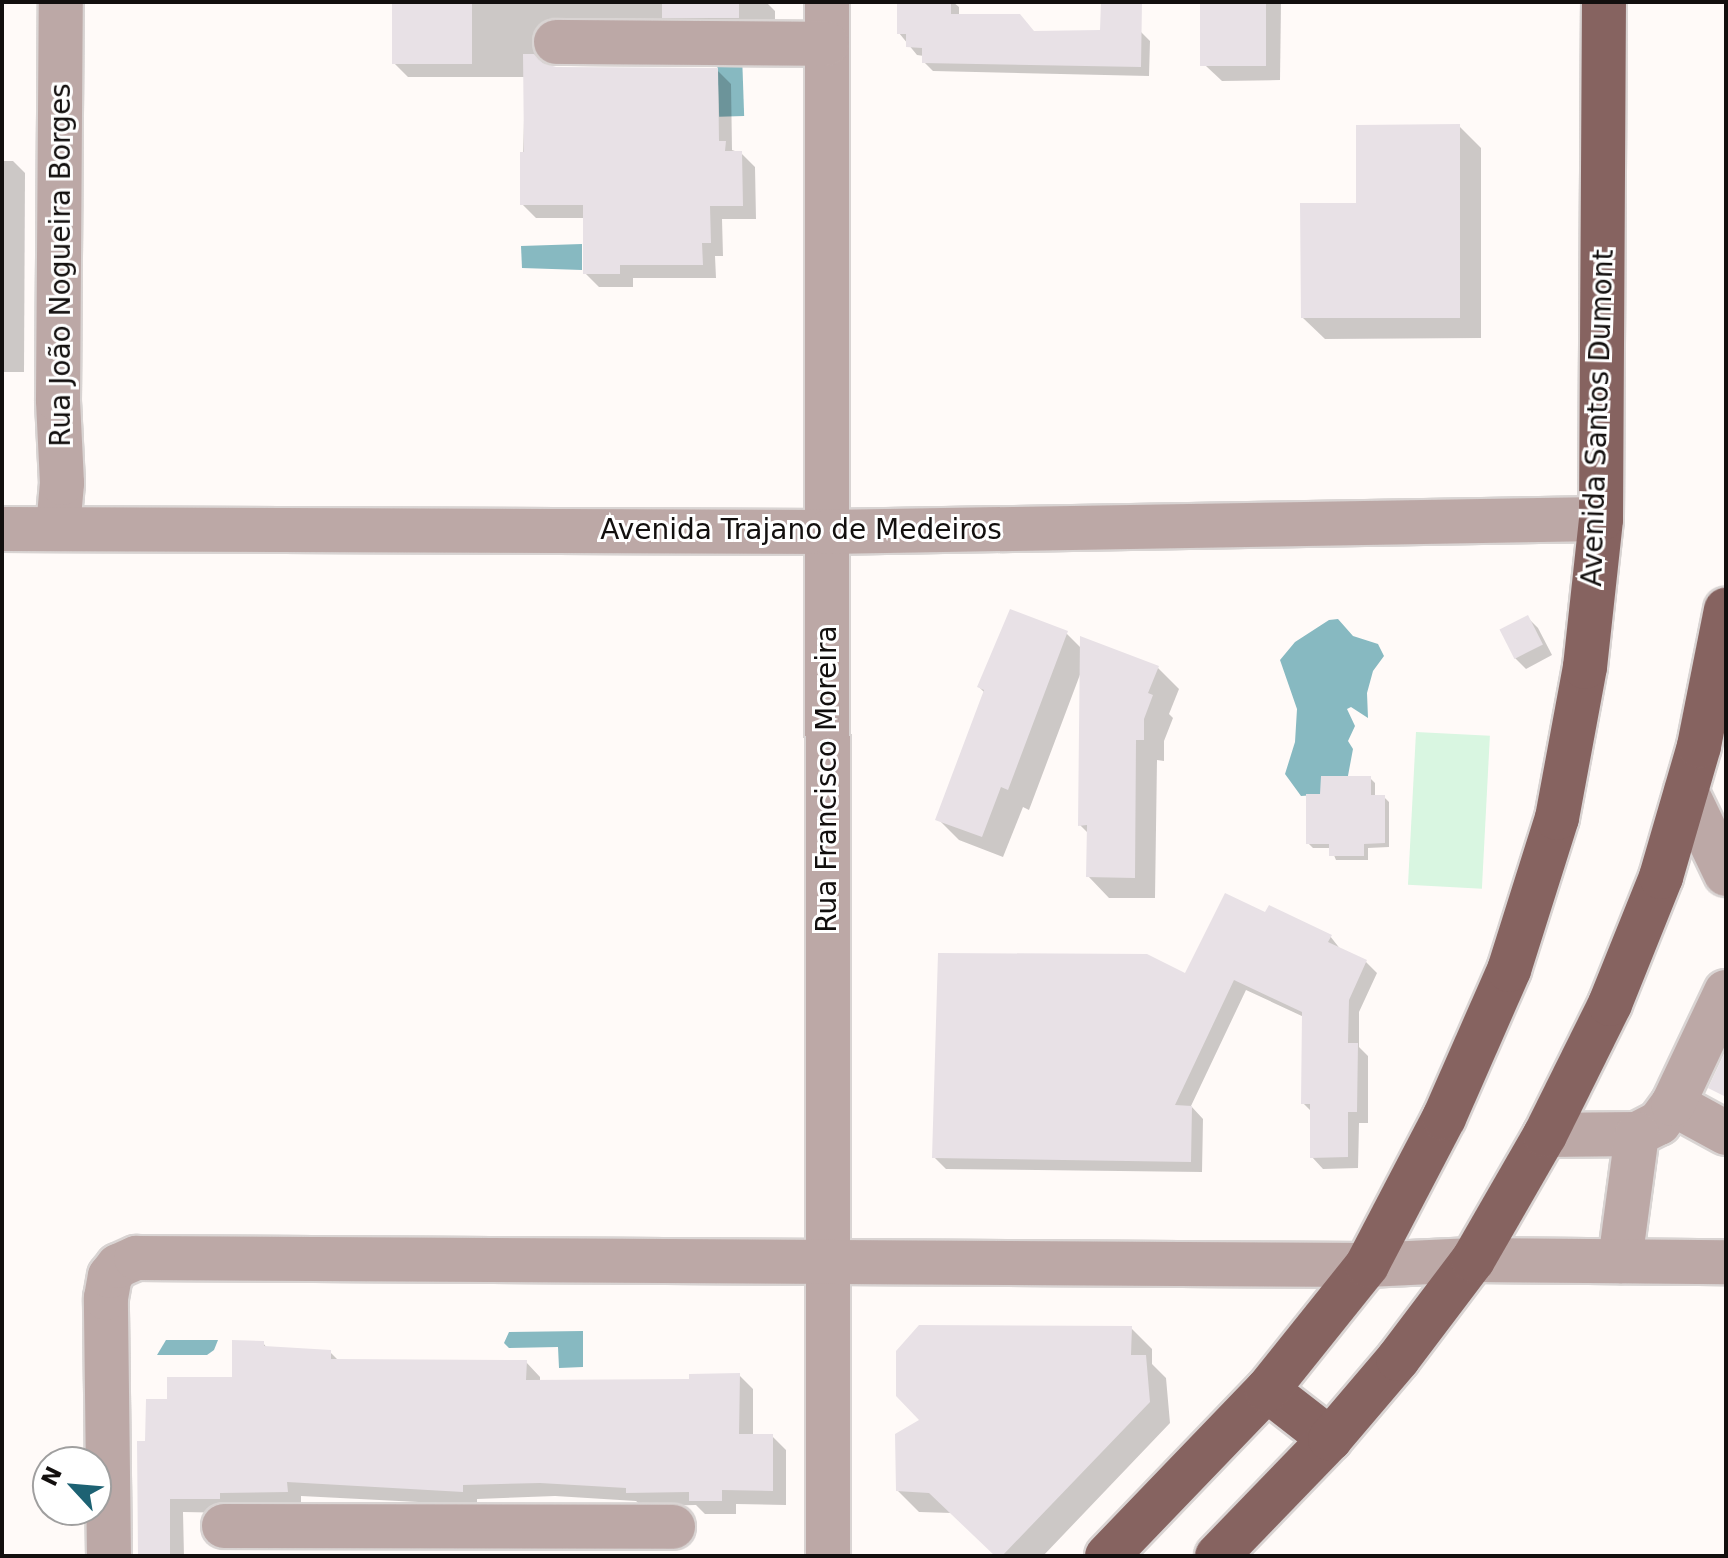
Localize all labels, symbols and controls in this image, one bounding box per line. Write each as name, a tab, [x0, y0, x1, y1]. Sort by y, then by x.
street label: Rua João Nogueira Borges	[44, 83, 78, 447]
street label: Avenida Santos Dumont	[1575, 249, 1621, 587]
street label: Avenida Trajano de Medeiros	[600, 513, 1002, 547]
street label: Rua Francisco Moreira	[810, 625, 844, 933]
north arrow	[32, 1446, 112, 1526]
text: N	[37, 1462, 67, 1490]

